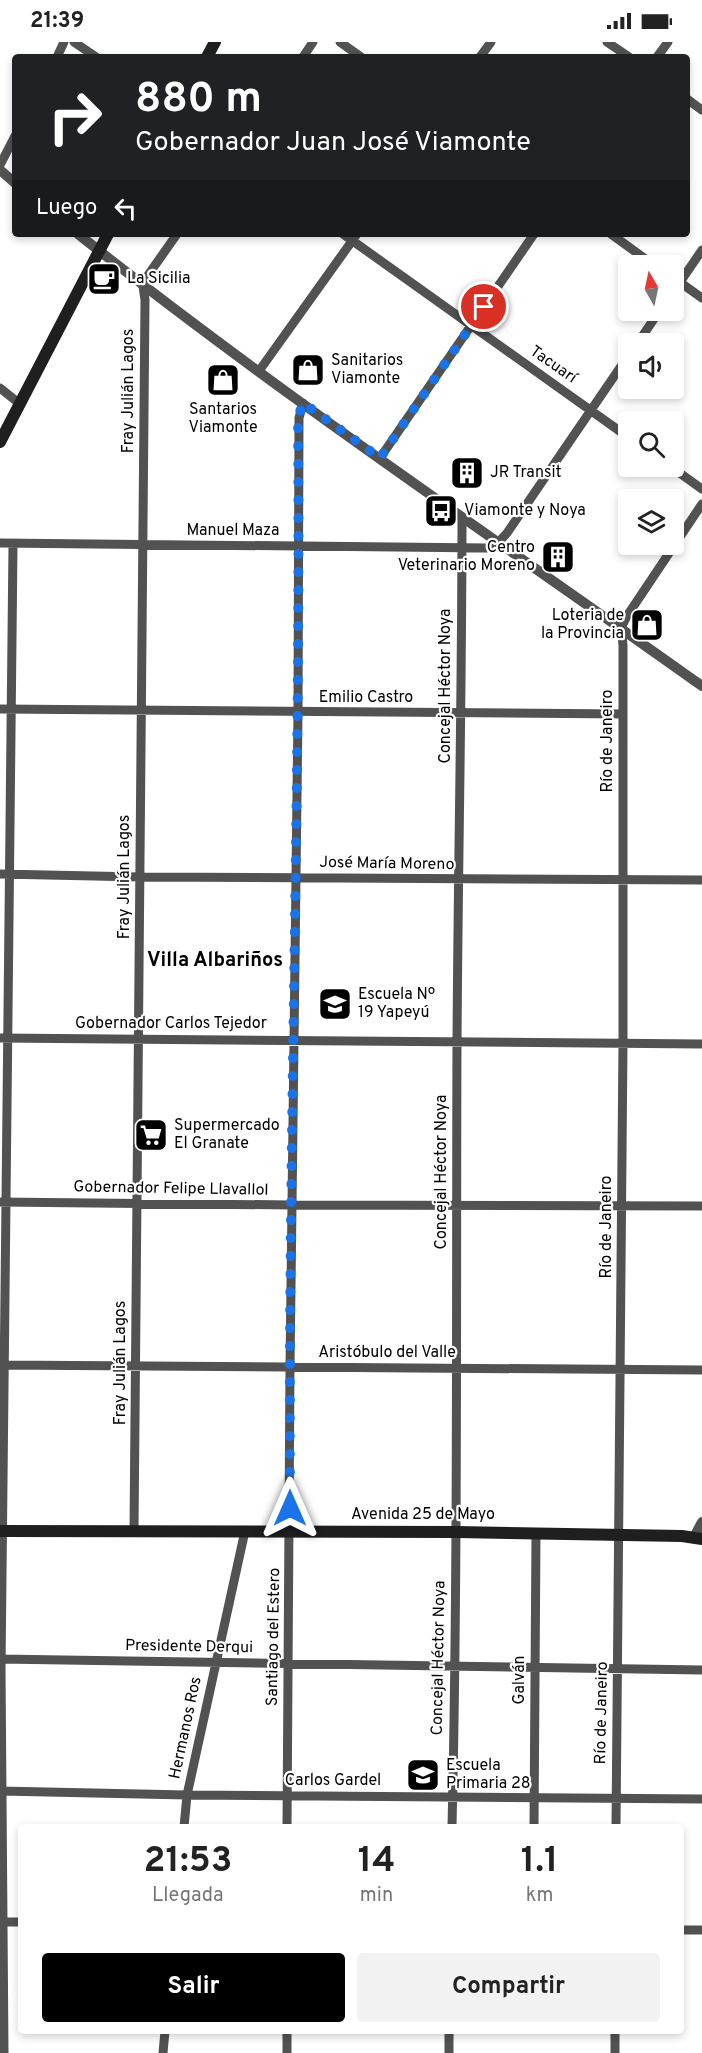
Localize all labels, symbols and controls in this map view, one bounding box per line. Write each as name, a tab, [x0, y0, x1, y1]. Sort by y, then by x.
text: 21:39	[30, 8, 84, 35]
text: 880 m	[135, 74, 262, 127]
icon: right	[36, 78, 114, 156]
text: Gobernador Juan José Viamonte	[135, 126, 531, 160]
icon: left	[109, 192, 142, 225]
text: Luego	[36, 195, 97, 222]
north arrow	[618, 255, 684, 321]
map controls	[618, 255, 684, 555]
cafe icon: La Sicilia	[86, 261, 122, 297]
place label: La Sicilia	[127, 269, 191, 289]
pin	[458, 281, 509, 332]
icon: arrive	[467, 290, 500, 323]
street label: Fray Julián Lagos	[119, 329, 139, 453]
button: sound	[618, 333, 684, 399]
street label: Tacuarí	[526, 342, 582, 389]
place label: Sanitarios Viamonte	[331, 351, 403, 389]
shop icon: Sanitarios Viamonte	[290, 352, 326, 388]
shop icon: Santarios Viamonte	[205, 362, 241, 398]
place label: Santarios Viamonte	[188, 400, 258, 438]
button: search	[618, 411, 684, 477]
building icon: JR Transit	[449, 455, 485, 491]
place label: JR Transit	[490, 463, 562, 483]
button: layers	[618, 489, 684, 555]
bus stop icon: Viamonte y Noya	[423, 493, 459, 529]
place label: Viamonte y Noya	[464, 501, 586, 521]
street label: Manuel Maza	[187, 521, 279, 541]
place label: Centro Veterinario Moreno	[398, 538, 535, 576]
building icon: Centro Veterinario Moreno	[540, 539, 576, 575]
place label: Loteria de la Provincia	[541, 606, 624, 644]
shop icon: Loteria de la Provincia	[629, 607, 665, 643]
street label: Concejal Héctor Noya	[436, 609, 456, 763]
street label: Emilio Castro	[319, 688, 413, 708]
street label: Río de Janeiro	[598, 690, 618, 792]
street label: Fray Julián Lagos	[115, 815, 135, 939]
street label: José María Moreno	[319, 853, 455, 875]
district label: Villa Albariños	[147, 948, 283, 974]
place label: Escuela Nº 19 Yapeyú	[358, 985, 435, 1023]
school or university icon: Escuela Nº 19 Yapeyú	[317, 986, 353, 1022]
street label: Gobernador Carlos Tejedor	[75, 1014, 267, 1034]
street label: Concejal Héctor Noya	[432, 1095, 452, 1249]
place label: Supermercado El Granate	[174, 1116, 280, 1154]
supermarket icon: Supermercado El Granate	[133, 1117, 169, 1153]
street label: Río de Janeiro	[597, 1176, 617, 1278]
street label: Gobernador Felipe Llavallol	[73, 1177, 269, 1201]
street label: Fray Julián Lagos	[111, 1301, 131, 1425]
street label: Aristóbulo del Valle	[318, 1343, 456, 1363]
position arrow	[258, 1476, 322, 1540]
street label: Avenida 25 de Mayo	[351, 1505, 495, 1525]
street label: Santiago del Estero	[263, 1567, 285, 1706]
street label: Concejal Héctor Noya	[428, 1580, 450, 1736]
street label: Presidente Derqui	[125, 1636, 253, 1658]
street label: Galván	[510, 1655, 530, 1705]
street label: Río de Janeiro	[591, 1661, 613, 1765]
street label: Hermanos Ros	[165, 1675, 207, 1781]
place label: Escuela Primaria 28	[446, 1756, 531, 1794]
school or university icon: Escuela Primaria 28	[405, 1757, 441, 1793]
street label: Carlos Gardel	[285, 1771, 381, 1791]
text: 21:53	[143, 1839, 232, 1885]
text: 14	[358, 1839, 395, 1885]
text: 1.1	[521, 1839, 559, 1885]
text: Llegada	[152, 1883, 224, 1909]
text: min	[360, 1883, 393, 1909]
text: km	[526, 1883, 554, 1909]
button: Salir	[42, 1953, 345, 2022]
button: Compartir	[357, 1953, 660, 2022]

